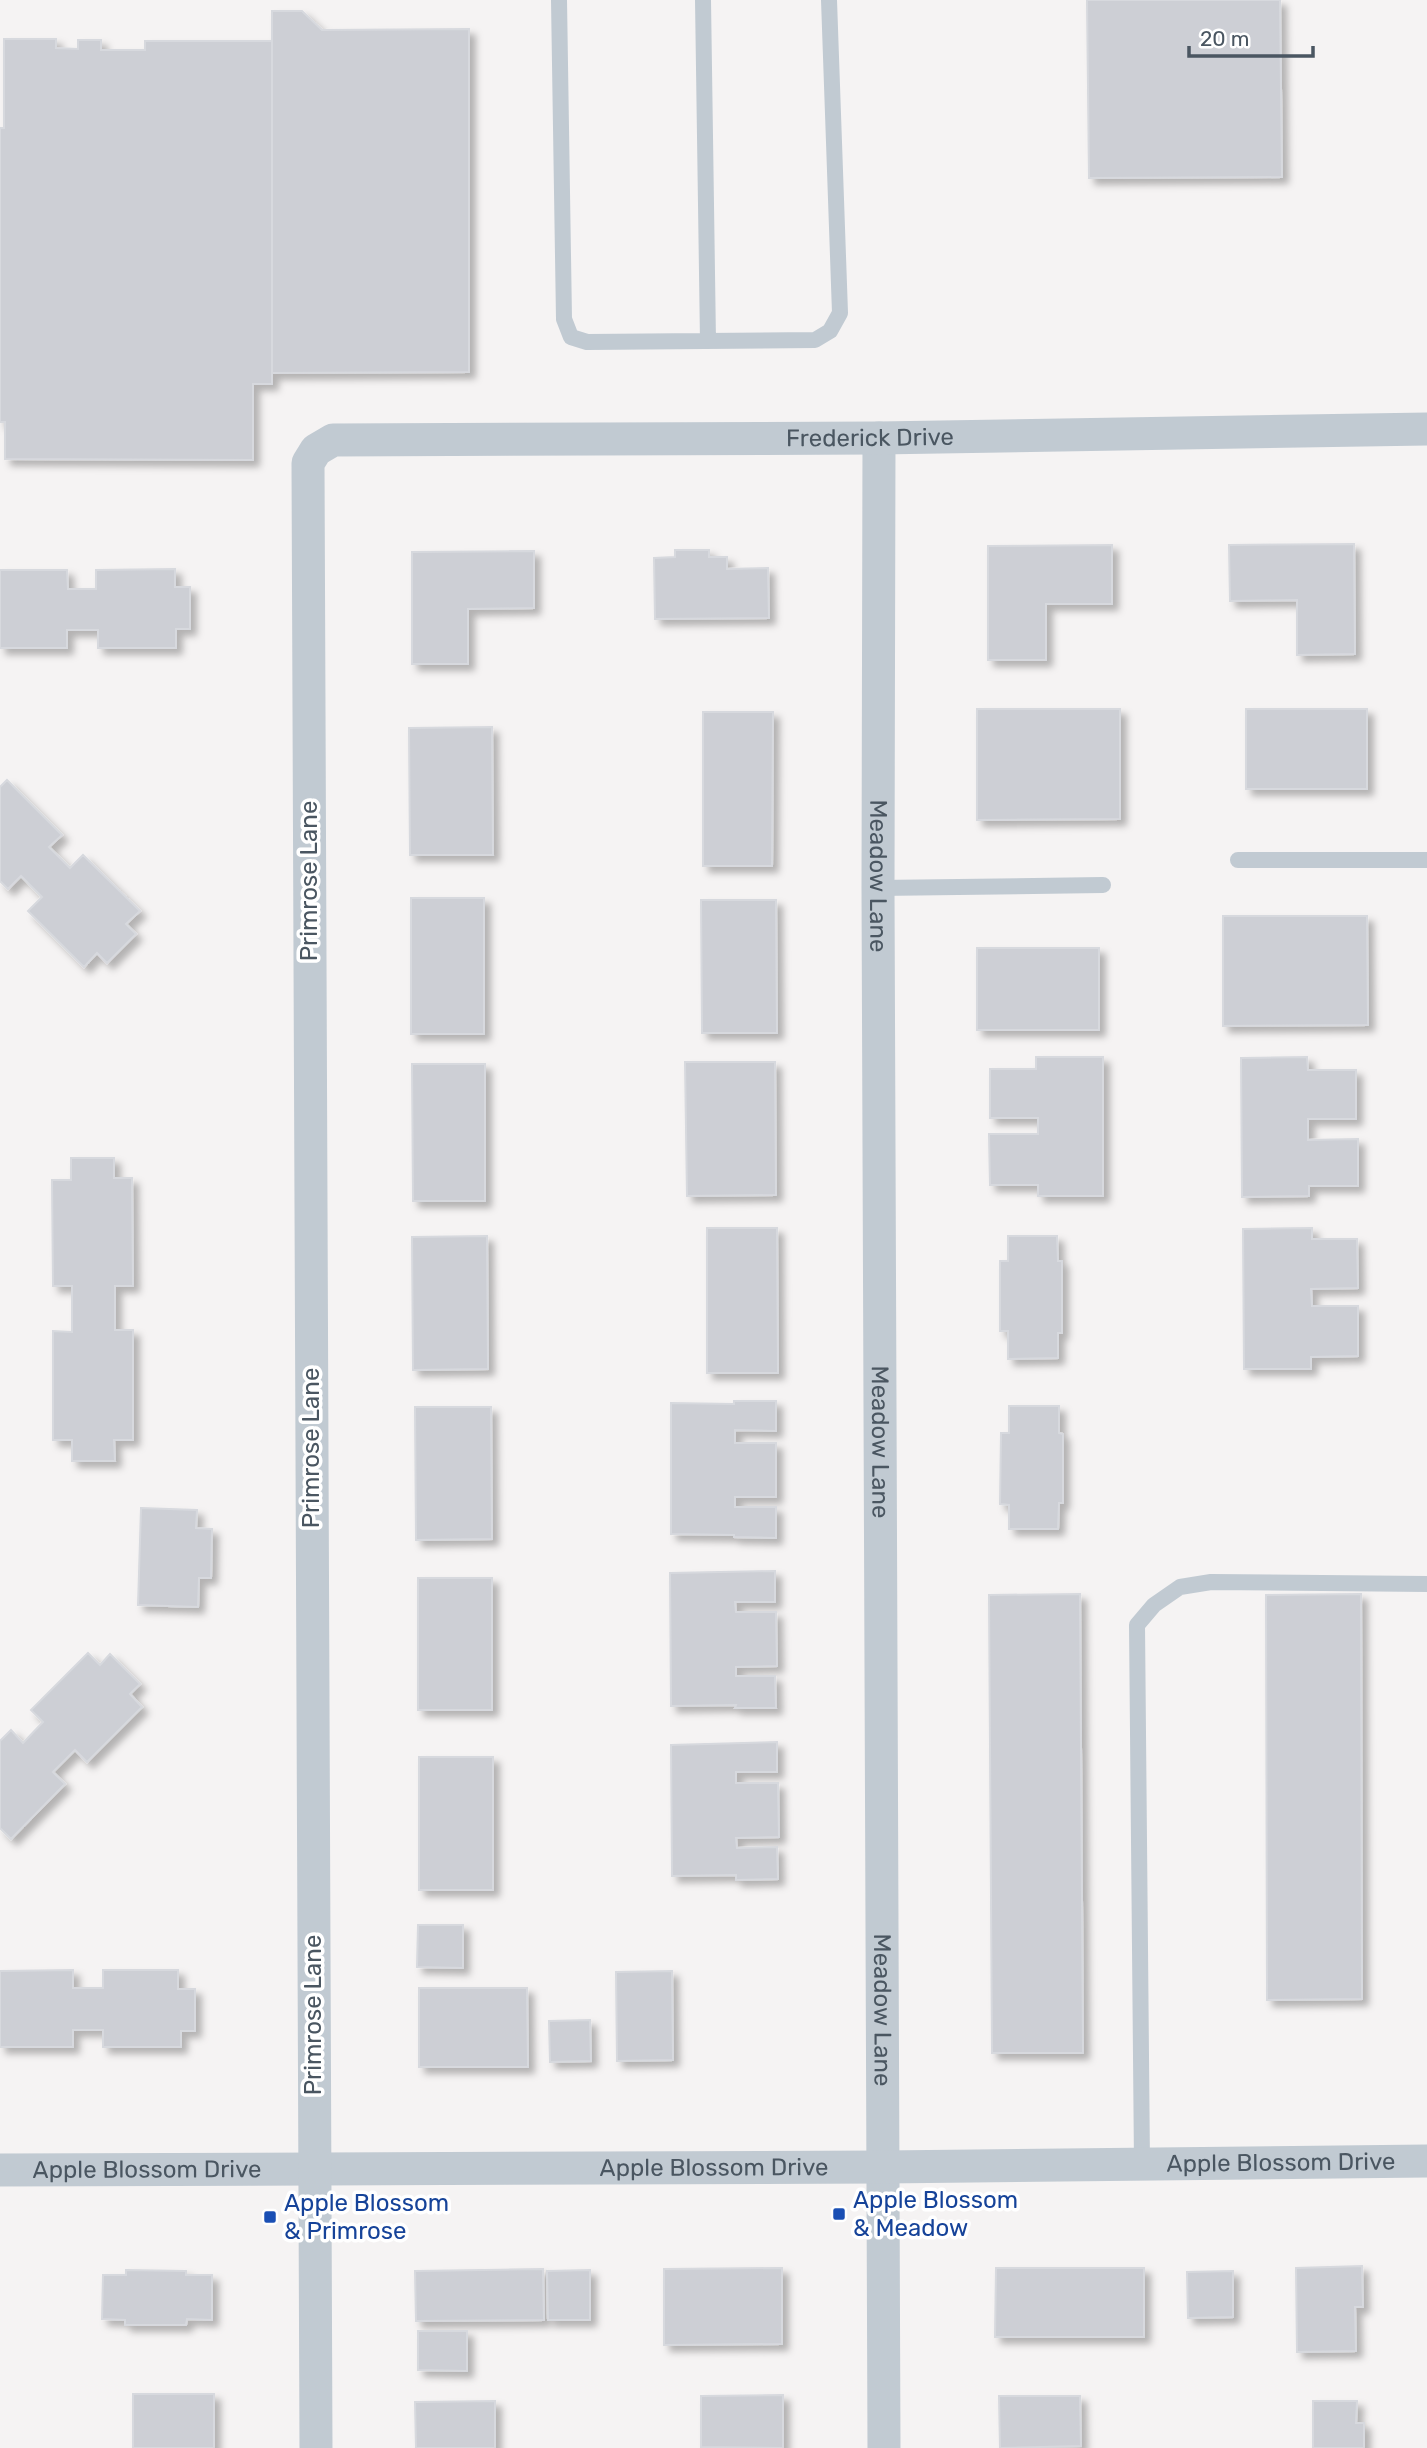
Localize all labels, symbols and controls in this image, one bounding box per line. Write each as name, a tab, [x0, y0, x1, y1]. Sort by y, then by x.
scale bar	[1189, 14, 1313, 58]
text: 20 m	[1200, 26, 1249, 51]
street label: Frederick Drive	[786, 423, 954, 452]
street label: Meadow Lane	[864, 800, 892, 952]
street label: Primrose Lane	[295, 801, 323, 961]
street label: Meadow Lane	[866, 1366, 894, 1518]
street label: Primrose Lane	[297, 1368, 325, 1528]
street label: Meadow Lane	[868, 1933, 897, 2086]
street label: Primrose Lane	[299, 1935, 327, 2095]
street label: Apple Blossom Drive	[1166, 2147, 1396, 2178]
street label: Apple Blossom Drive	[600, 2153, 828, 2182]
street label: Apple Blossom Drive	[33, 2155, 261, 2184]
place label: Apple Blossom & Meadow	[853, 2186, 1018, 2242]
place label: Apple Blossom & Primrose	[284, 2189, 449, 2245]
marker: Apple Blossom & Meadow	[831, 2206, 847, 2222]
marker: Apple Blossom & Primrose	[262, 2209, 278, 2225]

